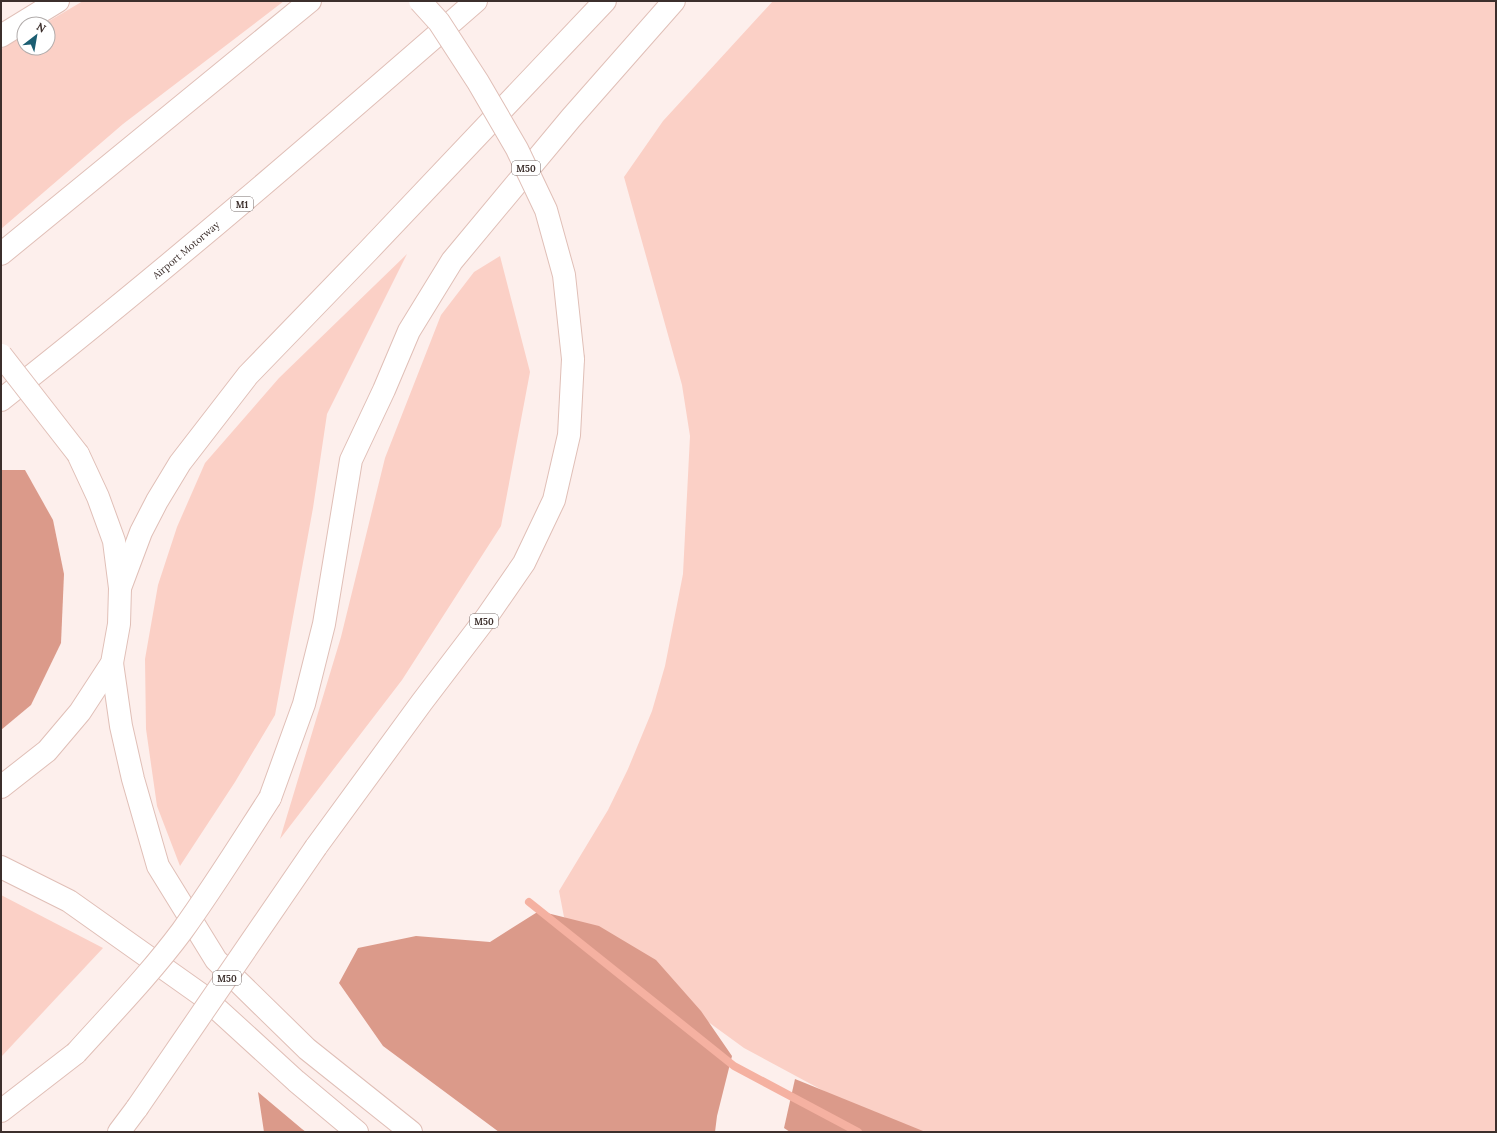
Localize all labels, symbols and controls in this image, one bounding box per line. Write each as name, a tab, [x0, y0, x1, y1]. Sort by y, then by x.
north arrow	[16, 16, 56, 56]
text: N	[34, 19, 49, 36]
road number: M50	[512, 161, 540, 175]
road number: M1	[231, 197, 253, 211]
street label: Airport Motorway	[149, 218, 223, 282]
road number: M50	[470, 614, 498, 628]
road number: M50	[213, 971, 241, 985]

